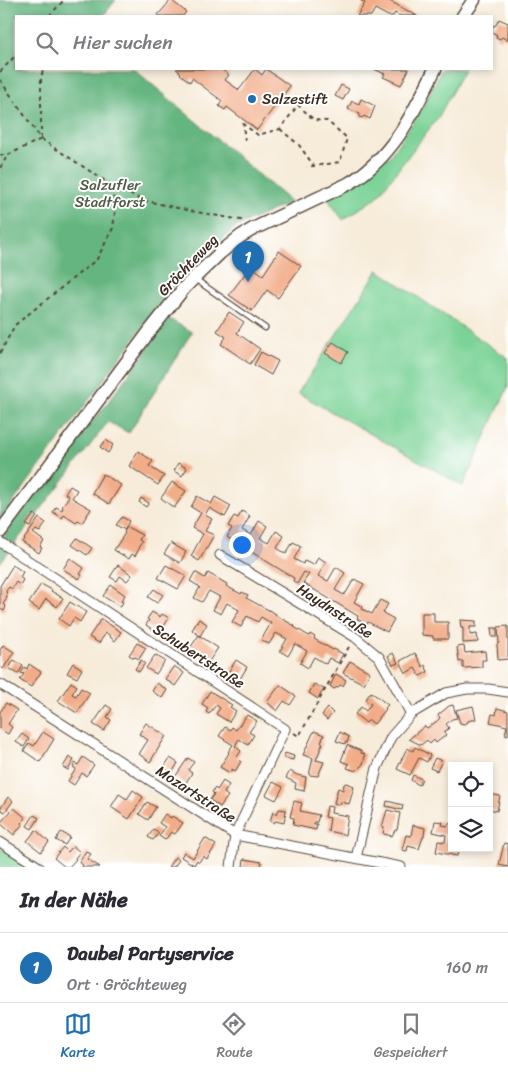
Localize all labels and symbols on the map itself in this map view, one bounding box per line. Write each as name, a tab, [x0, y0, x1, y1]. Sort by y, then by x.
place label: Salzestift	[262, 86, 328, 112]
marker: Salzestift	[246, 93, 258, 105]
park label: Salzufler Stadtforst	[75, 172, 146, 215]
street label: Gröchteweg	[151, 228, 225, 302]
pin: 1	[232, 241, 264, 282]
your location	[229, 532, 255, 558]
street label: Haydnstraße	[291, 576, 379, 646]
street label: Schubertstraße	[148, 616, 251, 696]
street label: Mozartstraße	[150, 758, 242, 830]

